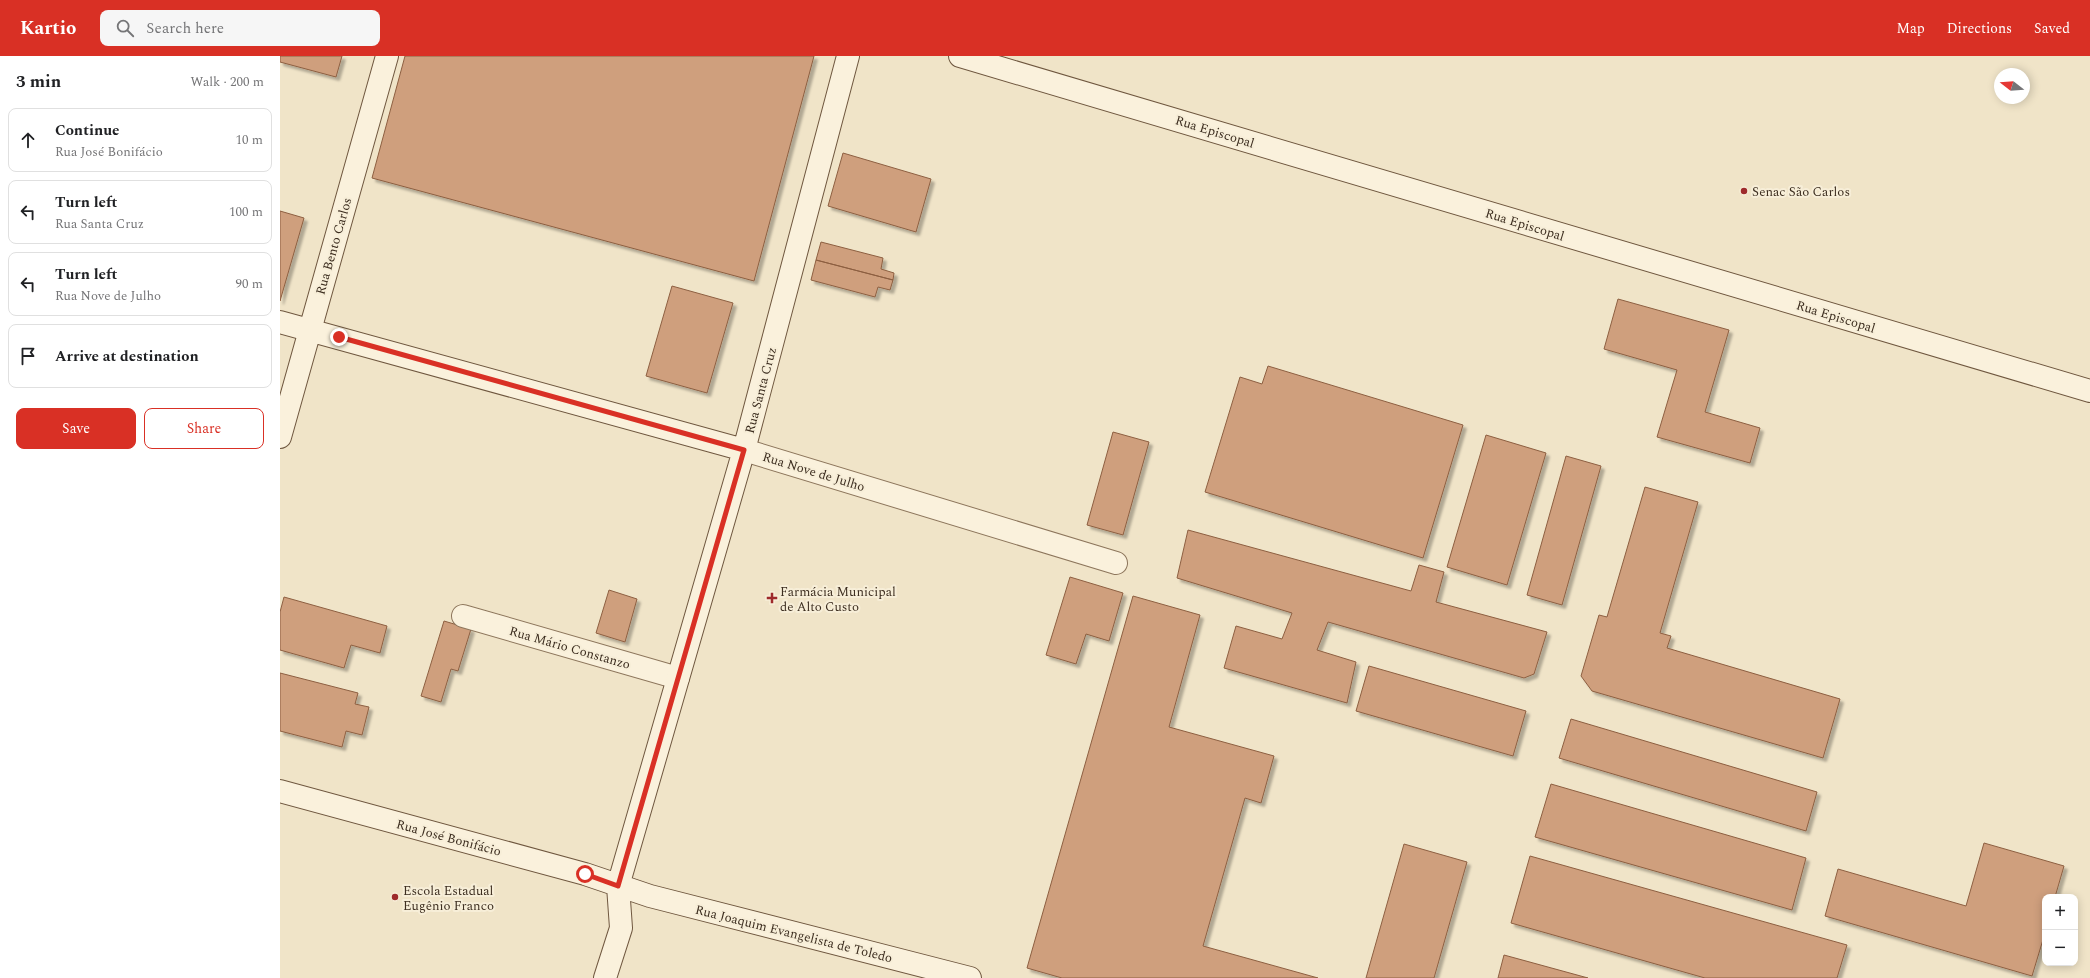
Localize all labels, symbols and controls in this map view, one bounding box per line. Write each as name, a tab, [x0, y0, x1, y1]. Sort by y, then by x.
search box	[100, 10, 380, 46]
text: Kartio	[20, 14, 76, 43]
icon: search	[114, 17, 136, 39]
text: Search here	[146, 17, 224, 40]
text: Map	[1897, 18, 1925, 39]
text: Directions	[1947, 18, 2012, 39]
text: Saved	[2034, 18, 2070, 39]
north arrow	[1994, 68, 2030, 104]
text: 3 min	[16, 69, 61, 95]
text: Walk · 200 m	[190, 72, 264, 92]
street label: Rua Episcopal	[1173, 110, 1257, 154]
text: Continue	[55, 119, 120, 142]
icon: ahead	[17, 129, 39, 151]
text: 10 m	[236, 130, 263, 150]
text: Rua José Bonifácio	[55, 142, 163, 162]
place label: Senac São Carlos	[1752, 182, 1850, 202]
marker: Senac São Carlos	[1739, 186, 1749, 196]
text: Turn left	[55, 191, 117, 214]
street label: Rua Bento Carlos	[311, 195, 357, 297]
icon: left	[17, 201, 39, 223]
text: 100 m	[229, 202, 263, 222]
street label: Rua Episcopal	[1483, 203, 1567, 247]
text: Rua Santa Cruz	[55, 214, 144, 234]
text: Turn left	[55, 263, 117, 286]
icon: left	[17, 273, 39, 295]
text: 90 m	[236, 274, 263, 294]
text: Rua Nove de Julho	[55, 286, 161, 306]
street label: Rua Episcopal	[1794, 295, 1878, 339]
route end	[330, 328, 348, 346]
icon: arrive	[17, 345, 39, 367]
text: Arrive at destination	[55, 345, 199, 368]
street label: Rua Santa Cruz	[740, 345, 782, 436]
button: Save	[16, 408, 136, 449]
button: Share	[144, 408, 264, 449]
street label: Rua Nove de Julho	[760, 447, 867, 497]
place label: Farmácia Municipal de Alto Custo	[780, 582, 896, 617]
marker: Farmácia Municipal de Alto Custo	[767, 593, 777, 603]
street label: Rua Mário Constanzo	[507, 621, 633, 675]
street label: Rua José Bonifácio	[394, 814, 503, 862]
route start	[576, 865, 594, 883]
place label: Escola Estadual Eugênio Franco	[403, 881, 494, 916]
marker: Escola Estadual Eugênio Franco	[390, 892, 400, 902]
map controls	[2042, 894, 2078, 966]
button: +	[2042, 894, 2078, 930]
street label: Rua Joaquim Evangelista de Toledo	[693, 900, 894, 968]
button: −	[2042, 930, 2078, 966]

